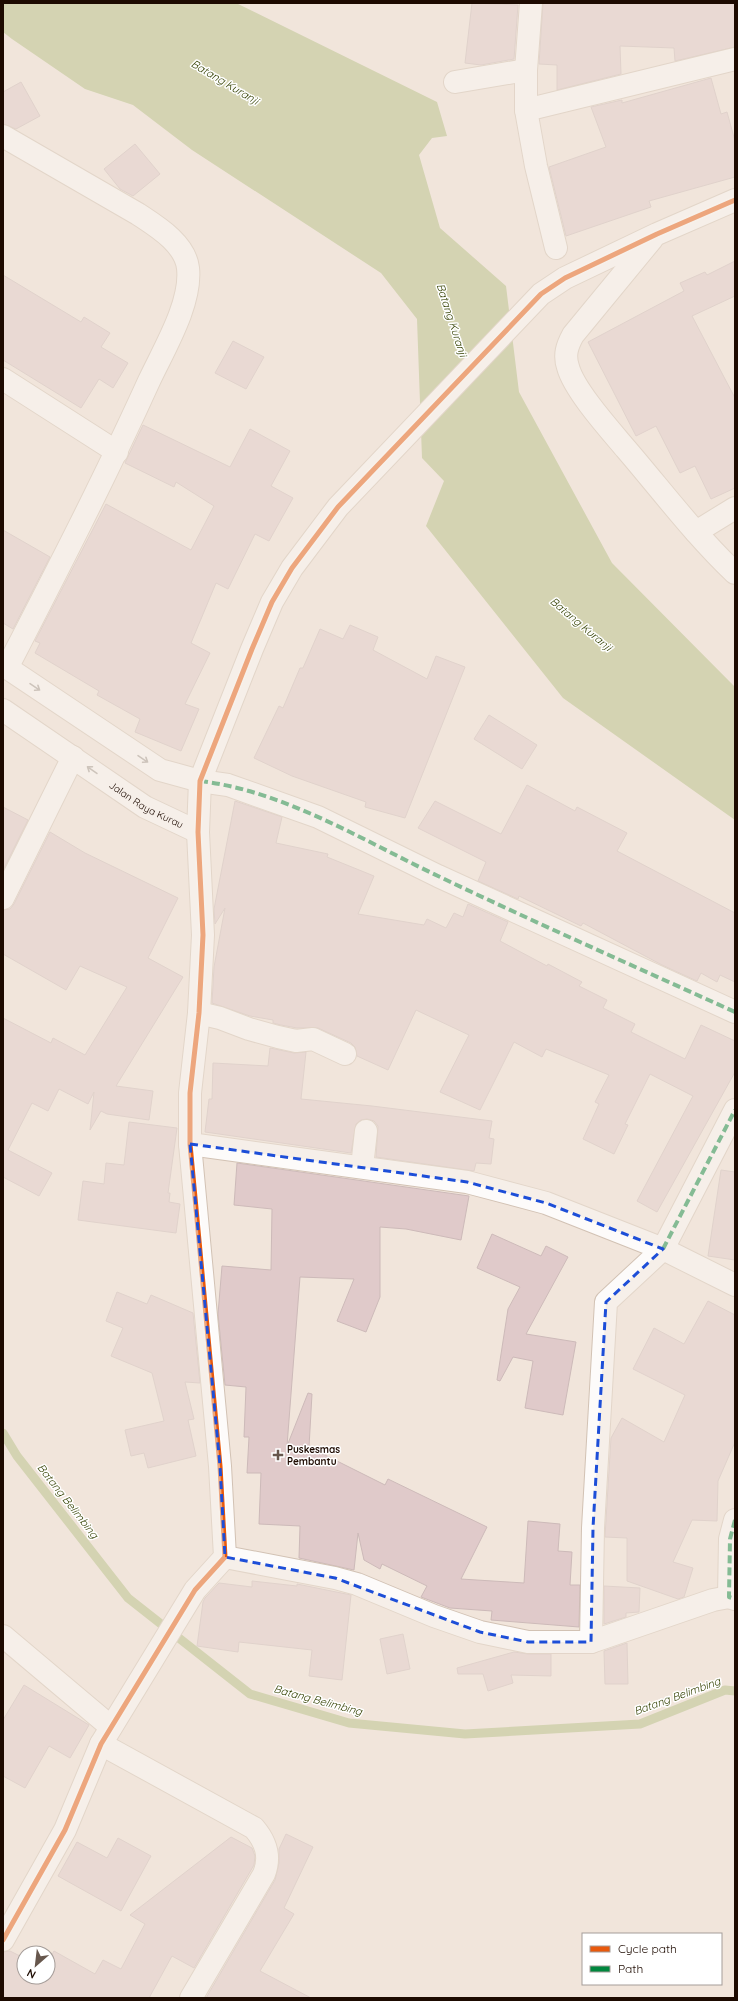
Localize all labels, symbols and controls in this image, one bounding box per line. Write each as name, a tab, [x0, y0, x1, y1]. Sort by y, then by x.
water label: Batang Kuranji	[189, 56, 263, 109]
water label: Batang Kuranji	[434, 281, 471, 360]
water label: Batang Kuranji	[547, 594, 616, 655]
one-way arrow	[30, 683, 41, 691]
one-way arrow	[137, 755, 148, 763]
one-way arrow	[87, 766, 98, 774]
street label: Jalan Raya Kurau	[107, 778, 185, 831]
place label: Puskesmas Pembantu	[287, 1443, 340, 1468]
marker: Puskesmas Pembantu	[272, 1449, 284, 1461]
water label: Batang Belimbing	[34, 1461, 102, 1542]
water label: Batang Belimbing	[632, 1673, 723, 1718]
water label: Batang Belimbing	[272, 1681, 365, 1719]
legend	[582, 1933, 722, 1985]
text: Cycle path	[618, 1941, 677, 1956]
north arrow	[16, 1945, 56, 1985]
text: Path	[618, 1961, 643, 1976]
text: N	[24, 1966, 38, 1982]

